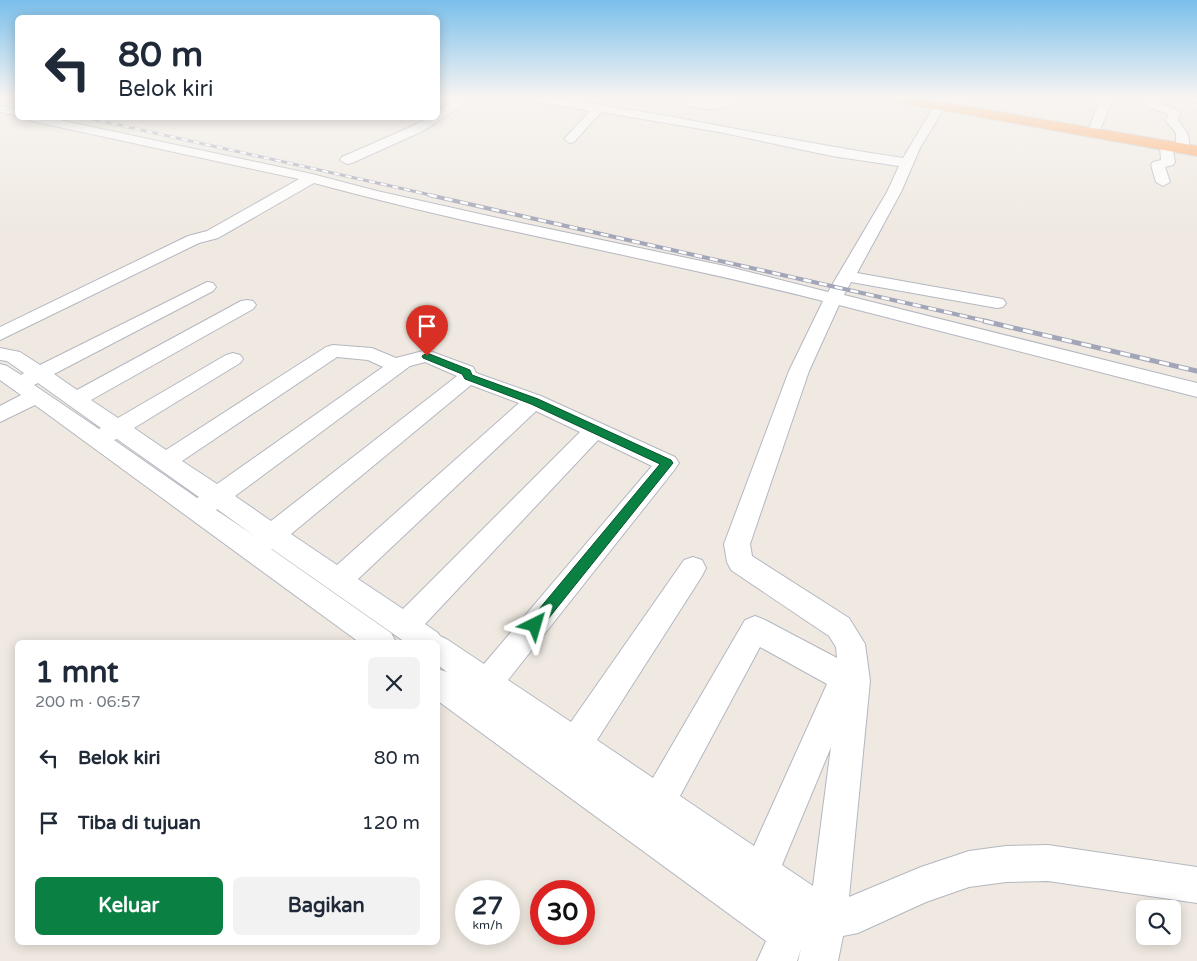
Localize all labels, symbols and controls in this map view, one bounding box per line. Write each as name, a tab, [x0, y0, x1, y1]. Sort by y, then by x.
text: 80 m	[118, 34, 203, 76]
icon: left	[35, 35, 100, 100]
text: Belok kiri	[118, 76, 214, 102]
pin	[406, 305, 448, 356]
icon: arrive	[413, 312, 441, 340]
position arrow	[508, 598, 560, 650]
text: 1 mnt	[35, 654, 119, 691]
button: close	[368, 657, 420, 709]
text: 200 m · 06:57	[35, 692, 141, 712]
icon: left	[35, 744, 63, 772]
text: Belok kiri	[78, 747, 161, 769]
text: 80 m	[374, 747, 420, 769]
icon: arrive	[35, 809, 63, 837]
text: Tiba di tujuan	[78, 812, 201, 834]
text: 120 m	[362, 812, 420, 834]
button: Keluar	[35, 877, 223, 935]
button: Bagikan	[233, 877, 420, 935]
speed limit sign: 30	[530, 880, 595, 945]
text: 27	[472, 891, 503, 921]
map controls	[1136, 900, 1181, 945]
button: search	[1136, 900, 1181, 945]
text: km/h	[472, 918, 503, 932]

